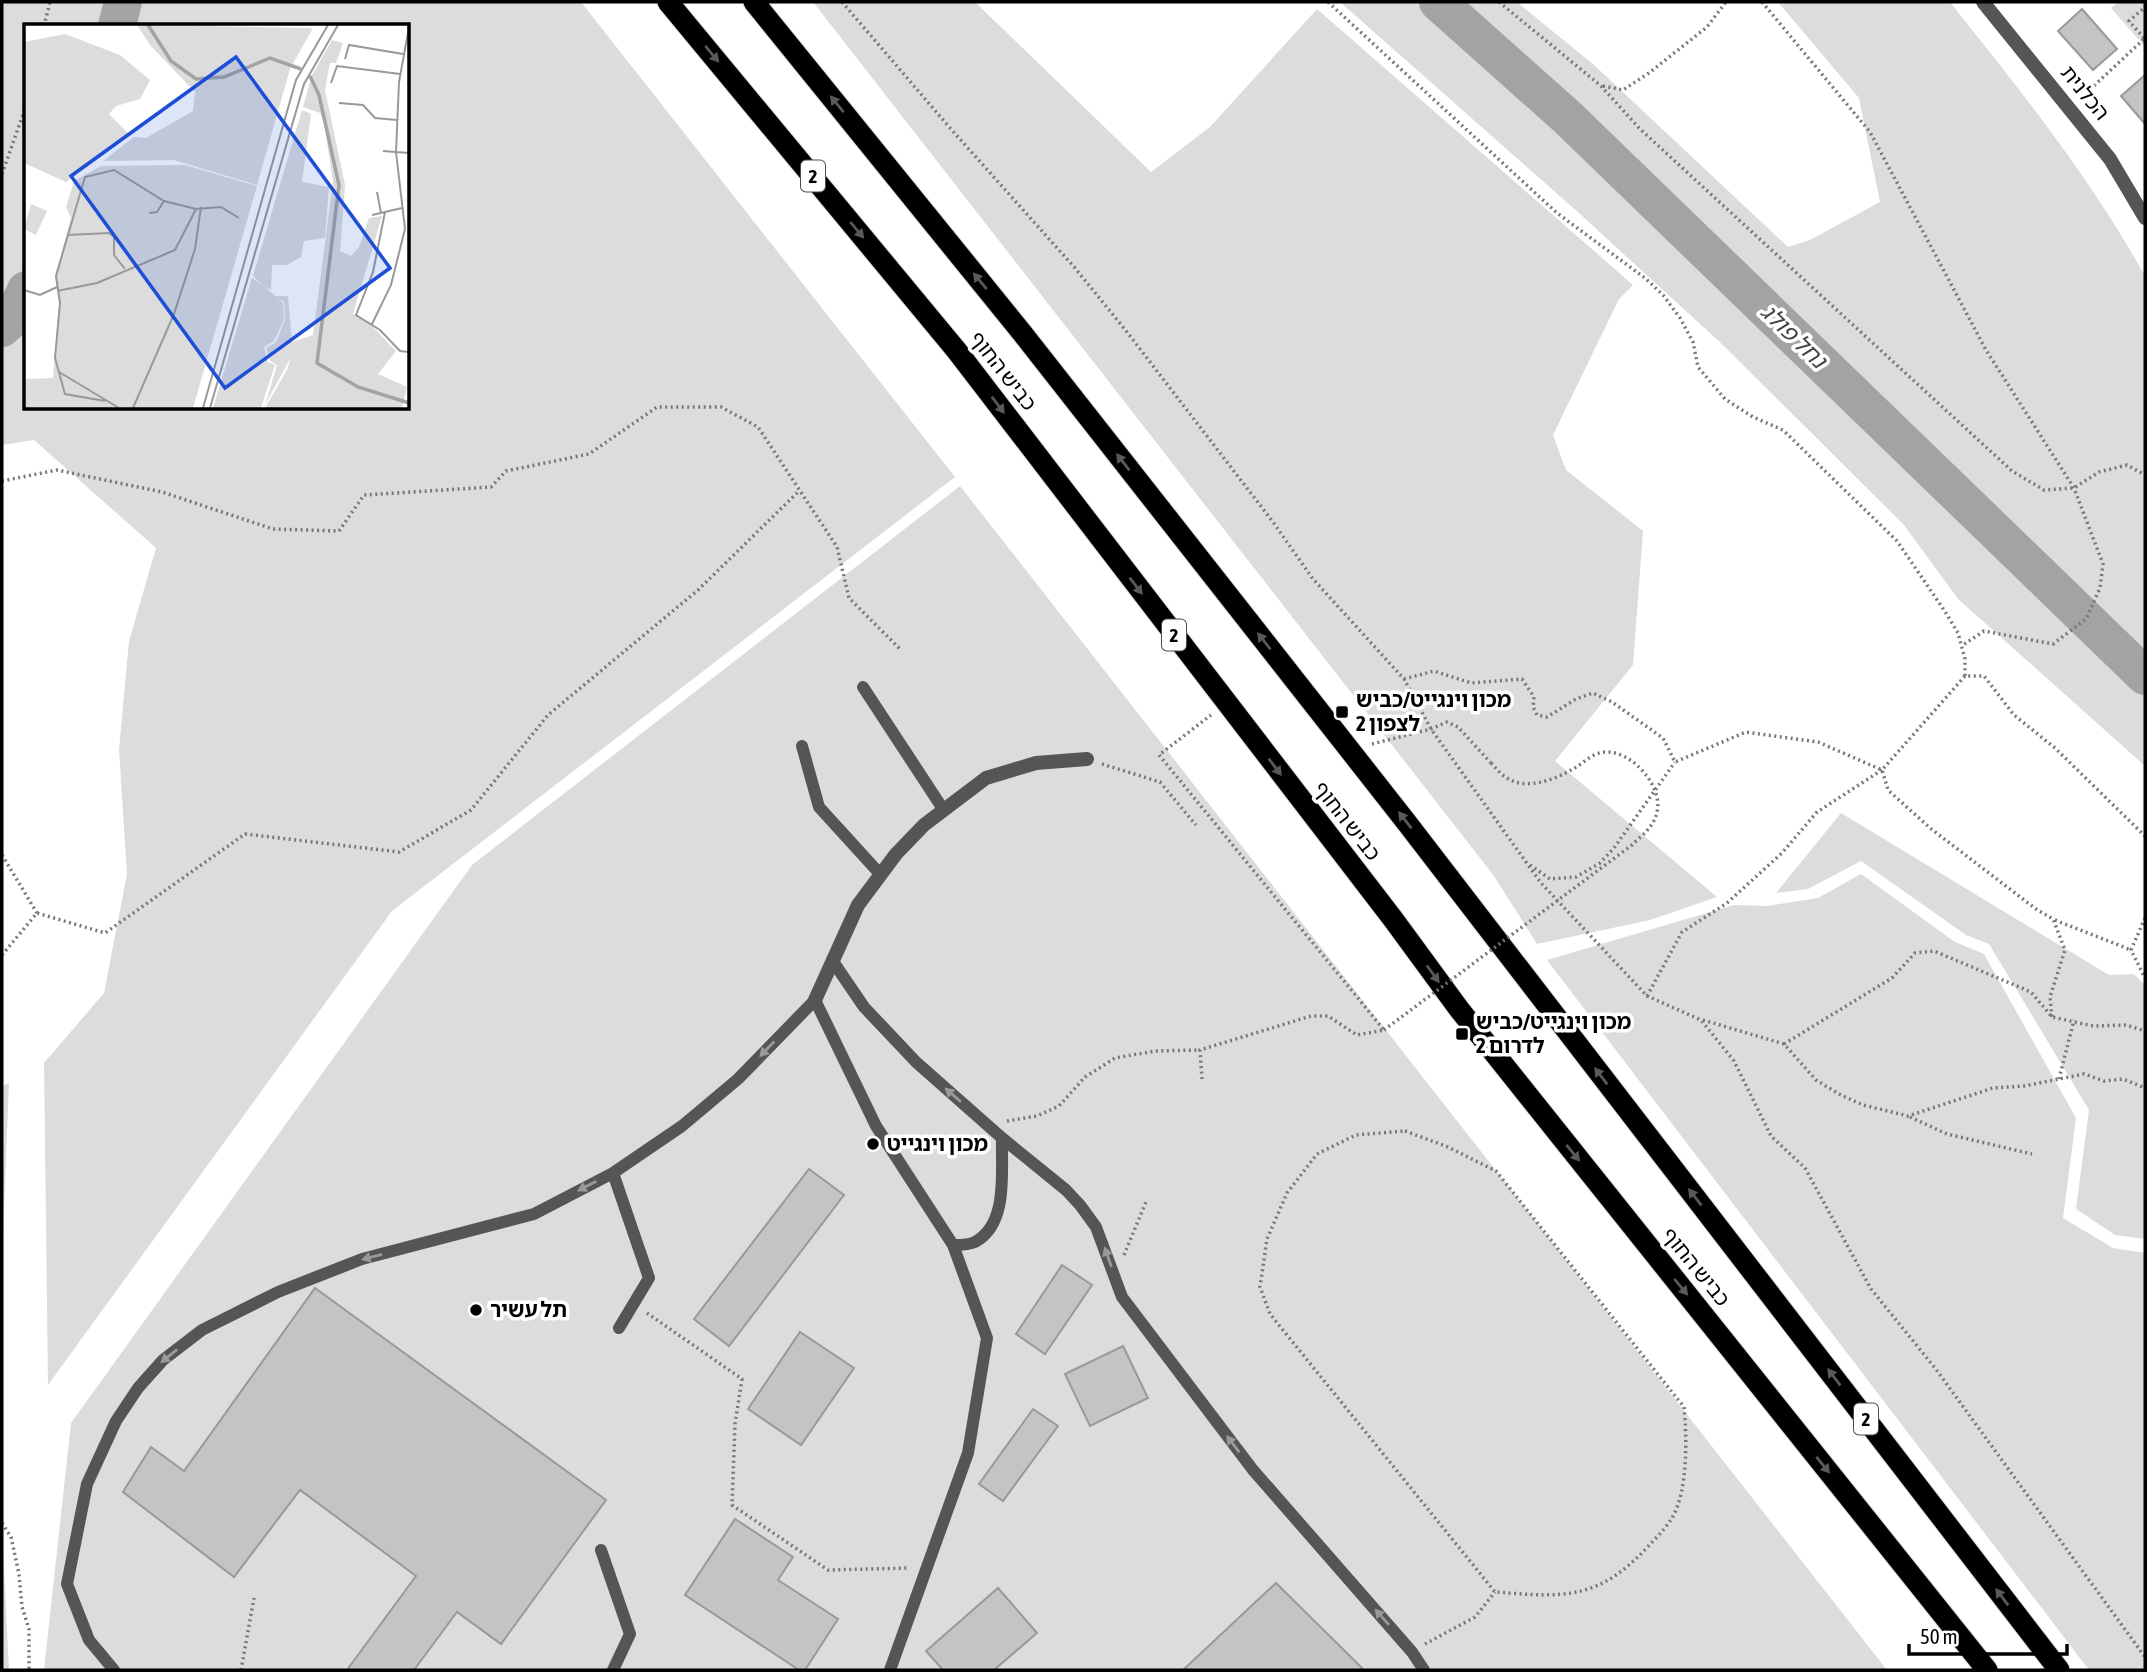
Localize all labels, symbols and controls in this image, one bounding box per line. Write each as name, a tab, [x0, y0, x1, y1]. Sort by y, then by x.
inset map	[24, 24, 410, 410]
one-way arrow	[704, 46, 719, 63]
street label: הכלנית	[2057, 60, 2115, 124]
one-way arrow	[829, 96, 844, 114]
road number: 2	[801, 160, 825, 192]
one-way arrow	[849, 221, 864, 238]
one-way arrow	[973, 273, 988, 290]
water label: נחל פולג	[1756, 299, 1834, 375]
street label: כביש החוף	[966, 326, 1042, 415]
one-way arrow	[991, 396, 1005, 414]
one-way arrow	[1117, 453, 1131, 471]
one-way arrow	[1129, 577, 1143, 595]
road number: 2	[1162, 620, 1186, 650]
one-way arrow	[1258, 632, 1272, 650]
place label: מכון וינגייט/כביש 2 לצפון	[1356, 687, 1511, 735]
marker: מכון וינגייט/כביש 2 לצפון	[1334, 704, 1350, 720]
one-way arrow	[1267, 757, 1282, 775]
street label: כביש החוף	[1310, 776, 1386, 865]
one-way arrow	[1397, 811, 1412, 829]
one-way arrow	[1426, 965, 1440, 983]
place label: מכון וינגייט/כביש 2 לדרום	[1476, 1009, 1631, 1057]
marker: מכון וינגייט/כביש 2 לדרום	[1454, 1026, 1470, 1042]
one-way arrow	[759, 1041, 776, 1058]
one-way arrow	[1595, 1067, 1609, 1085]
one-way arrow	[944, 1087, 962, 1103]
place label: מכון וינגייט	[887, 1131, 988, 1155]
marker: מכון וינגייט	[865, 1136, 881, 1152]
one-way arrow	[1566, 1144, 1580, 1162]
one-way arrow	[577, 1181, 597, 1192]
one-way arrow	[1687, 1189, 1702, 1207]
street label: כביש החוף	[1658, 1222, 1736, 1310]
one-way arrow	[1102, 1246, 1113, 1267]
one-way arrow	[361, 1252, 382, 1262]
one-way arrow	[1674, 1278, 1689, 1296]
place label: תל עשיר	[490, 1297, 567, 1321]
marker: תל עשיר	[468, 1302, 484, 1318]
one-way arrow	[160, 1348, 177, 1363]
one-way arrow	[1828, 1368, 1842, 1386]
road number: 2	[1854, 1404, 1878, 1434]
one-way arrow	[1226, 1436, 1241, 1454]
one-way arrow	[1816, 1455, 1831, 1473]
one-way arrow	[1995, 1588, 2010, 1606]
one-way arrow	[1374, 1609, 1390, 1626]
scale bar	[1909, 1612, 2066, 1656]
text: 50 m	[1920, 1624, 1958, 1648]

